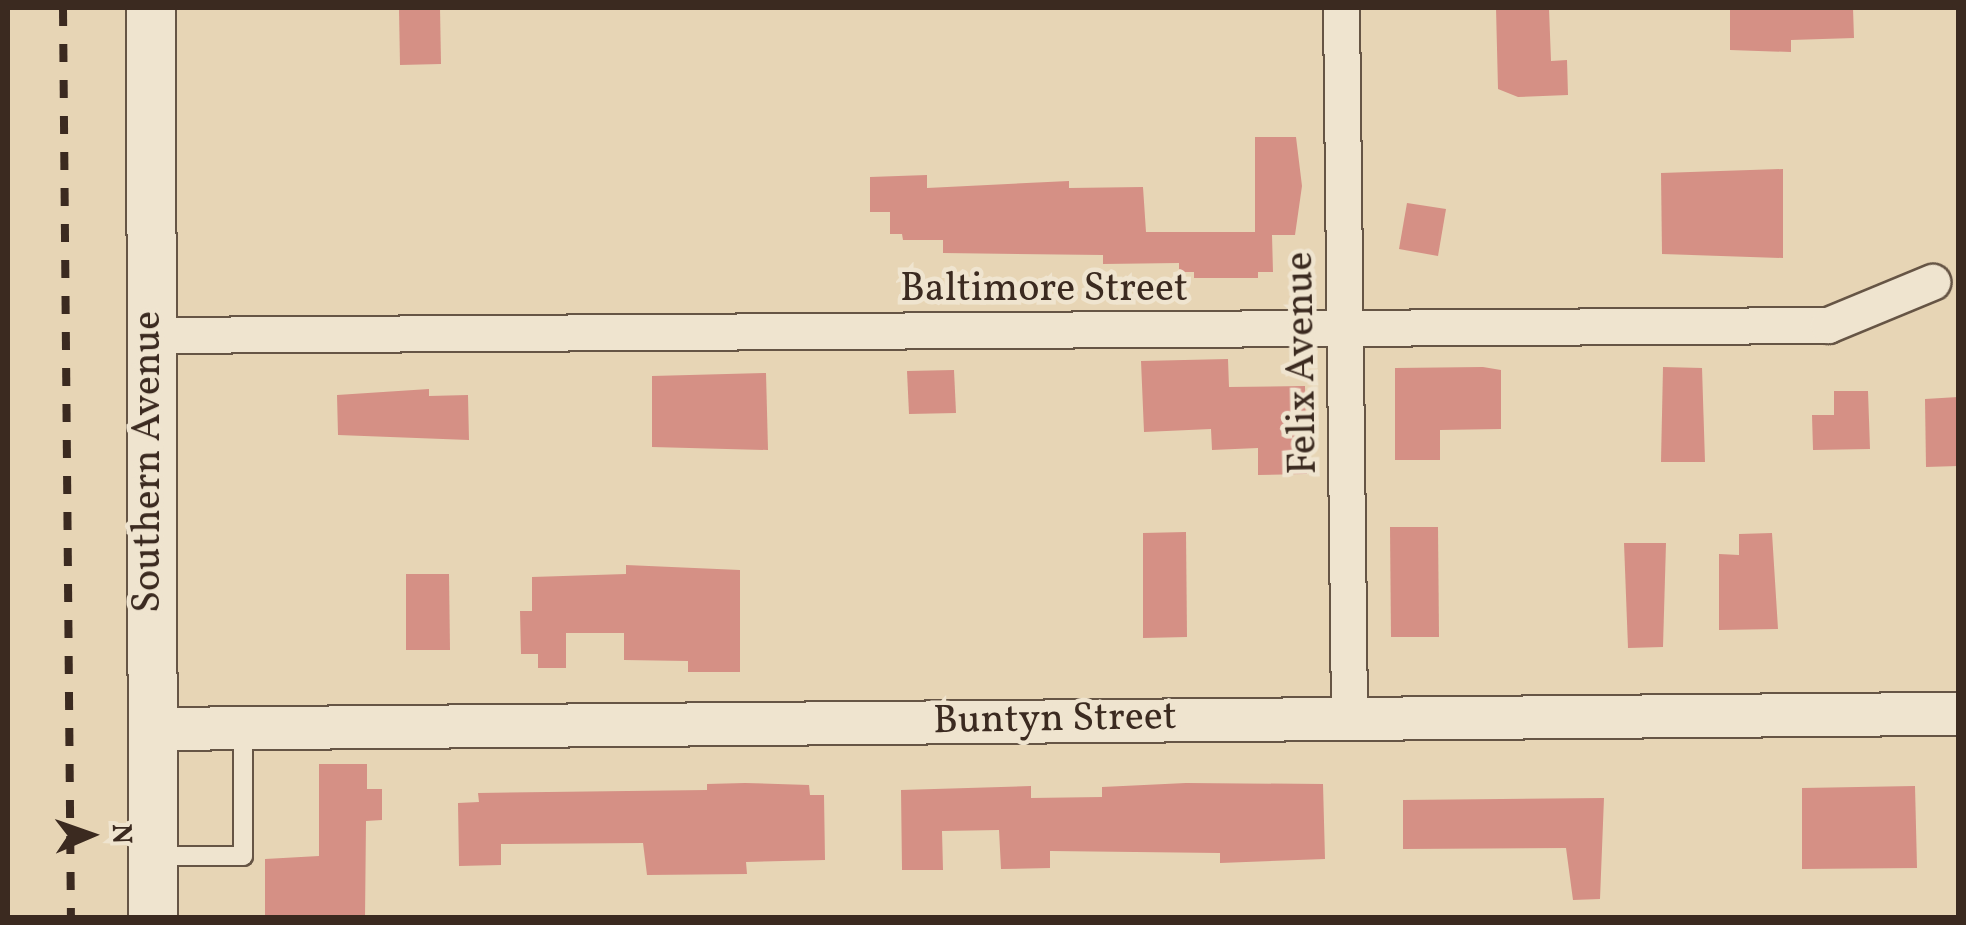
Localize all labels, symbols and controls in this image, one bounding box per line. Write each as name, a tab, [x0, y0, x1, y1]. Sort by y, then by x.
street label: Felix Avenue	[1277, 251, 1329, 475]
street label: Baltimore Street	[900, 266, 1188, 314]
street label: Southern Avenue	[125, 311, 173, 613]
street label: Buntyn Street	[933, 694, 1177, 746]
north arrow	[40, 785, 140, 885]
text: N	[101, 823, 140, 845]

